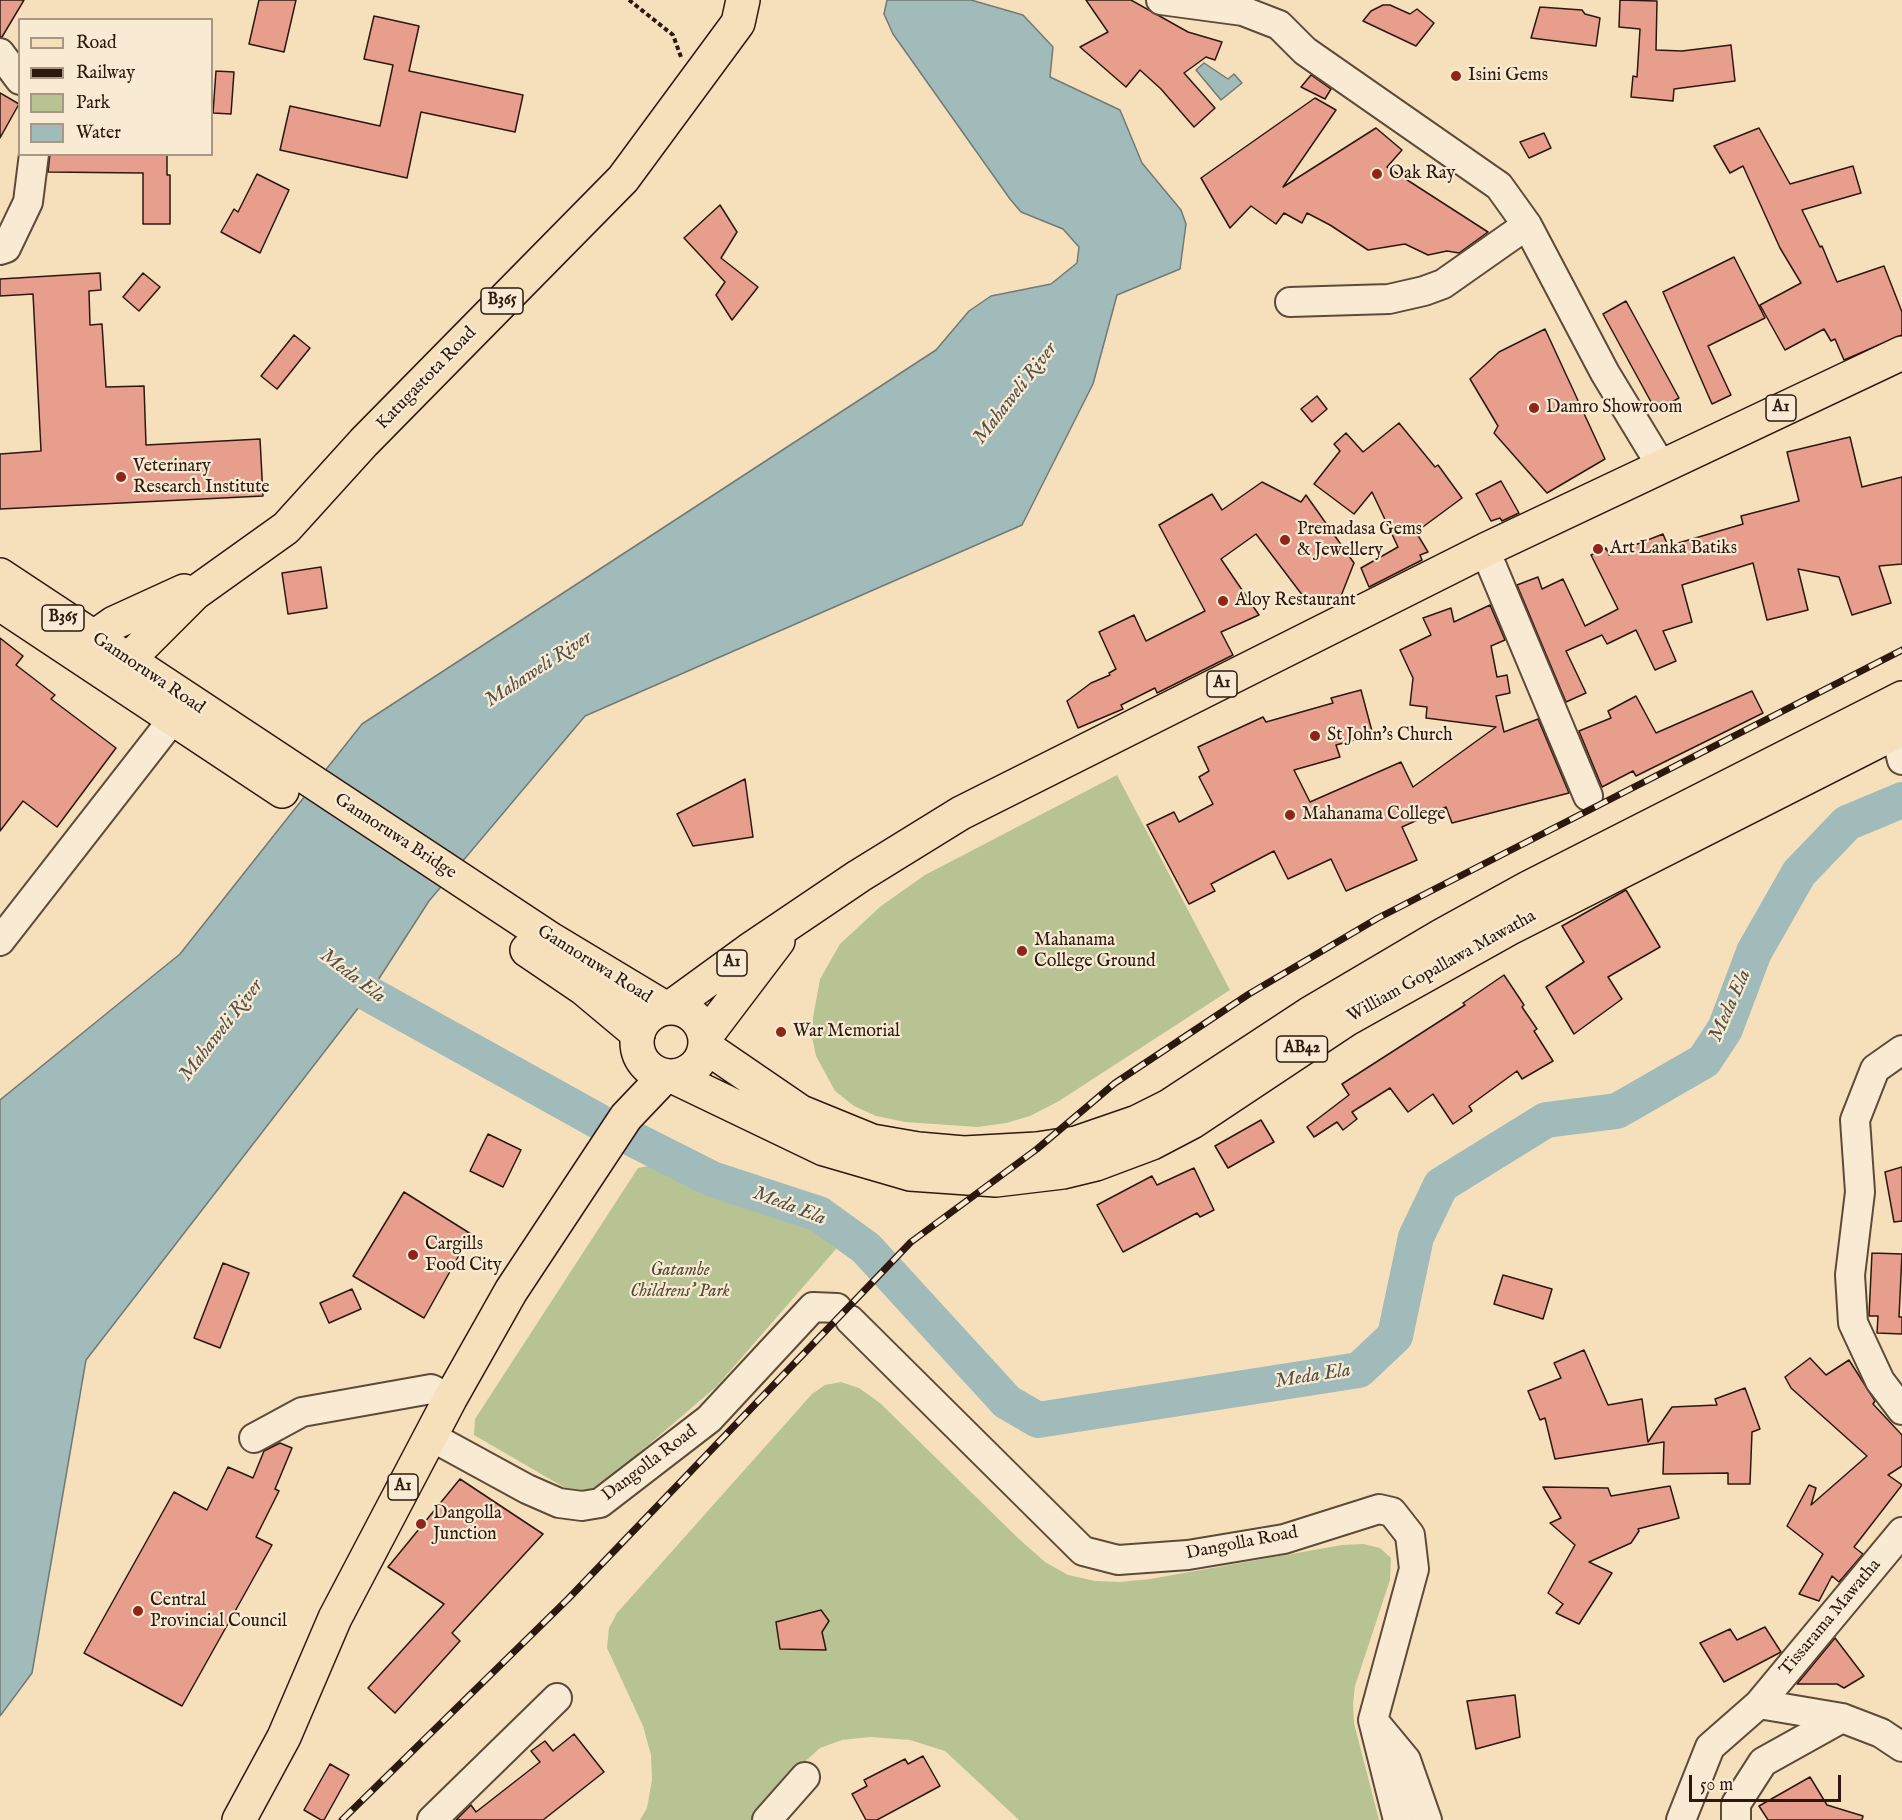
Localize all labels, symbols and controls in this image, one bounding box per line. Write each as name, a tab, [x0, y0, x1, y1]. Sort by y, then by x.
legend	[18, 18, 213, 156]
text: Road	[76, 32, 117, 55]
text: Railway	[76, 62, 135, 85]
place label: Isini Gems	[1468, 65, 1548, 87]
marker: Isini Gems	[1449, 69, 1463, 83]
text: Park	[76, 92, 110, 115]
text: Water	[76, 122, 121, 145]
place label: Oak Ray	[1389, 163, 1455, 185]
marker: Oak Ray	[1370, 167, 1384, 181]
road number: B365	[481, 288, 523, 314]
street label: Katugastota Road	[372, 323, 482, 435]
water label: Mahaweli River	[969, 338, 1063, 450]
road number: A1	[1766, 395, 1796, 421]
place label: Damro Showroom	[1546, 397, 1682, 419]
marker: Damro Showroom	[1527, 401, 1541, 415]
place label: Veterinary Research Institute	[133, 456, 270, 498]
marker: Veterinary Research Institute	[114, 470, 128, 484]
place label: Premadasa Gems & Jewellery	[1297, 519, 1422, 562]
marker: Premadasa Gems & Jewellery	[1278, 533, 1292, 547]
place label: Art Lanka Batiks	[1610, 538, 1737, 560]
marker: Art Lanka Batiks	[1591, 542, 1605, 556]
place label: Aloy Restaurant	[1235, 590, 1356, 612]
marker: Aloy Restaurant	[1216, 594, 1230, 608]
road number: B365	[42, 605, 84, 631]
water label: Mahaweli River	[481, 627, 597, 713]
street label: Gannoruwa Road	[88, 628, 208, 720]
road number: A1	[1207, 671, 1237, 697]
place label: St John's Church	[1327, 725, 1453, 747]
marker: St John's Church	[1308, 729, 1322, 743]
street label: Gannoruwa Bridge	[330, 789, 460, 885]
place label: Mahanama College	[1302, 804, 1446, 826]
marker: Mahanama College	[1283, 808, 1297, 822]
street label: William Gopallawa Mawatha	[1344, 906, 1540, 1028]
street label: Gannoruwa Road	[533, 921, 655, 1009]
place label: Mahanama College Ground	[1034, 930, 1156, 972]
marker: Mahanama College Ground	[1015, 944, 1029, 958]
water label: Meda Ela	[314, 945, 390, 1009]
road number: A1	[717, 950, 747, 976]
water label: Meda Ela	[1705, 966, 1757, 1046]
water label: Mahaweli River	[175, 975, 269, 1087]
place label: War Memorial	[793, 1021, 900, 1043]
marker: War Memorial	[774, 1025, 788, 1039]
road number: AB42	[1276, 1036, 1328, 1062]
water label: Meda Ela	[749, 1182, 829, 1232]
place label: Cargills Food City	[425, 1234, 502, 1276]
marker: Cargills Food City	[406, 1248, 420, 1262]
park label: Gatambe Childrens' Park	[630, 1260, 730, 1302]
water label: Meda Ela	[1274, 1359, 1352, 1395]
street label: Dangolla Road	[598, 1421, 702, 1507]
road number: A1	[388, 1474, 418, 1500]
place label: Dangolla Junction	[433, 1503, 502, 1546]
marker: Dangolla Junction	[414, 1517, 428, 1531]
street label: Dangolla Road	[1184, 1523, 1300, 1565]
street label: Tissarama Mawatha	[1776, 1555, 1886, 1681]
place label: Central Provincial Council	[150, 1590, 287, 1632]
marker: Central Provincial Council	[131, 1604, 145, 1618]
scale bar	[1692, 1763, 1844, 1801]
text: 50 m	[1700, 1774, 1733, 1797]

